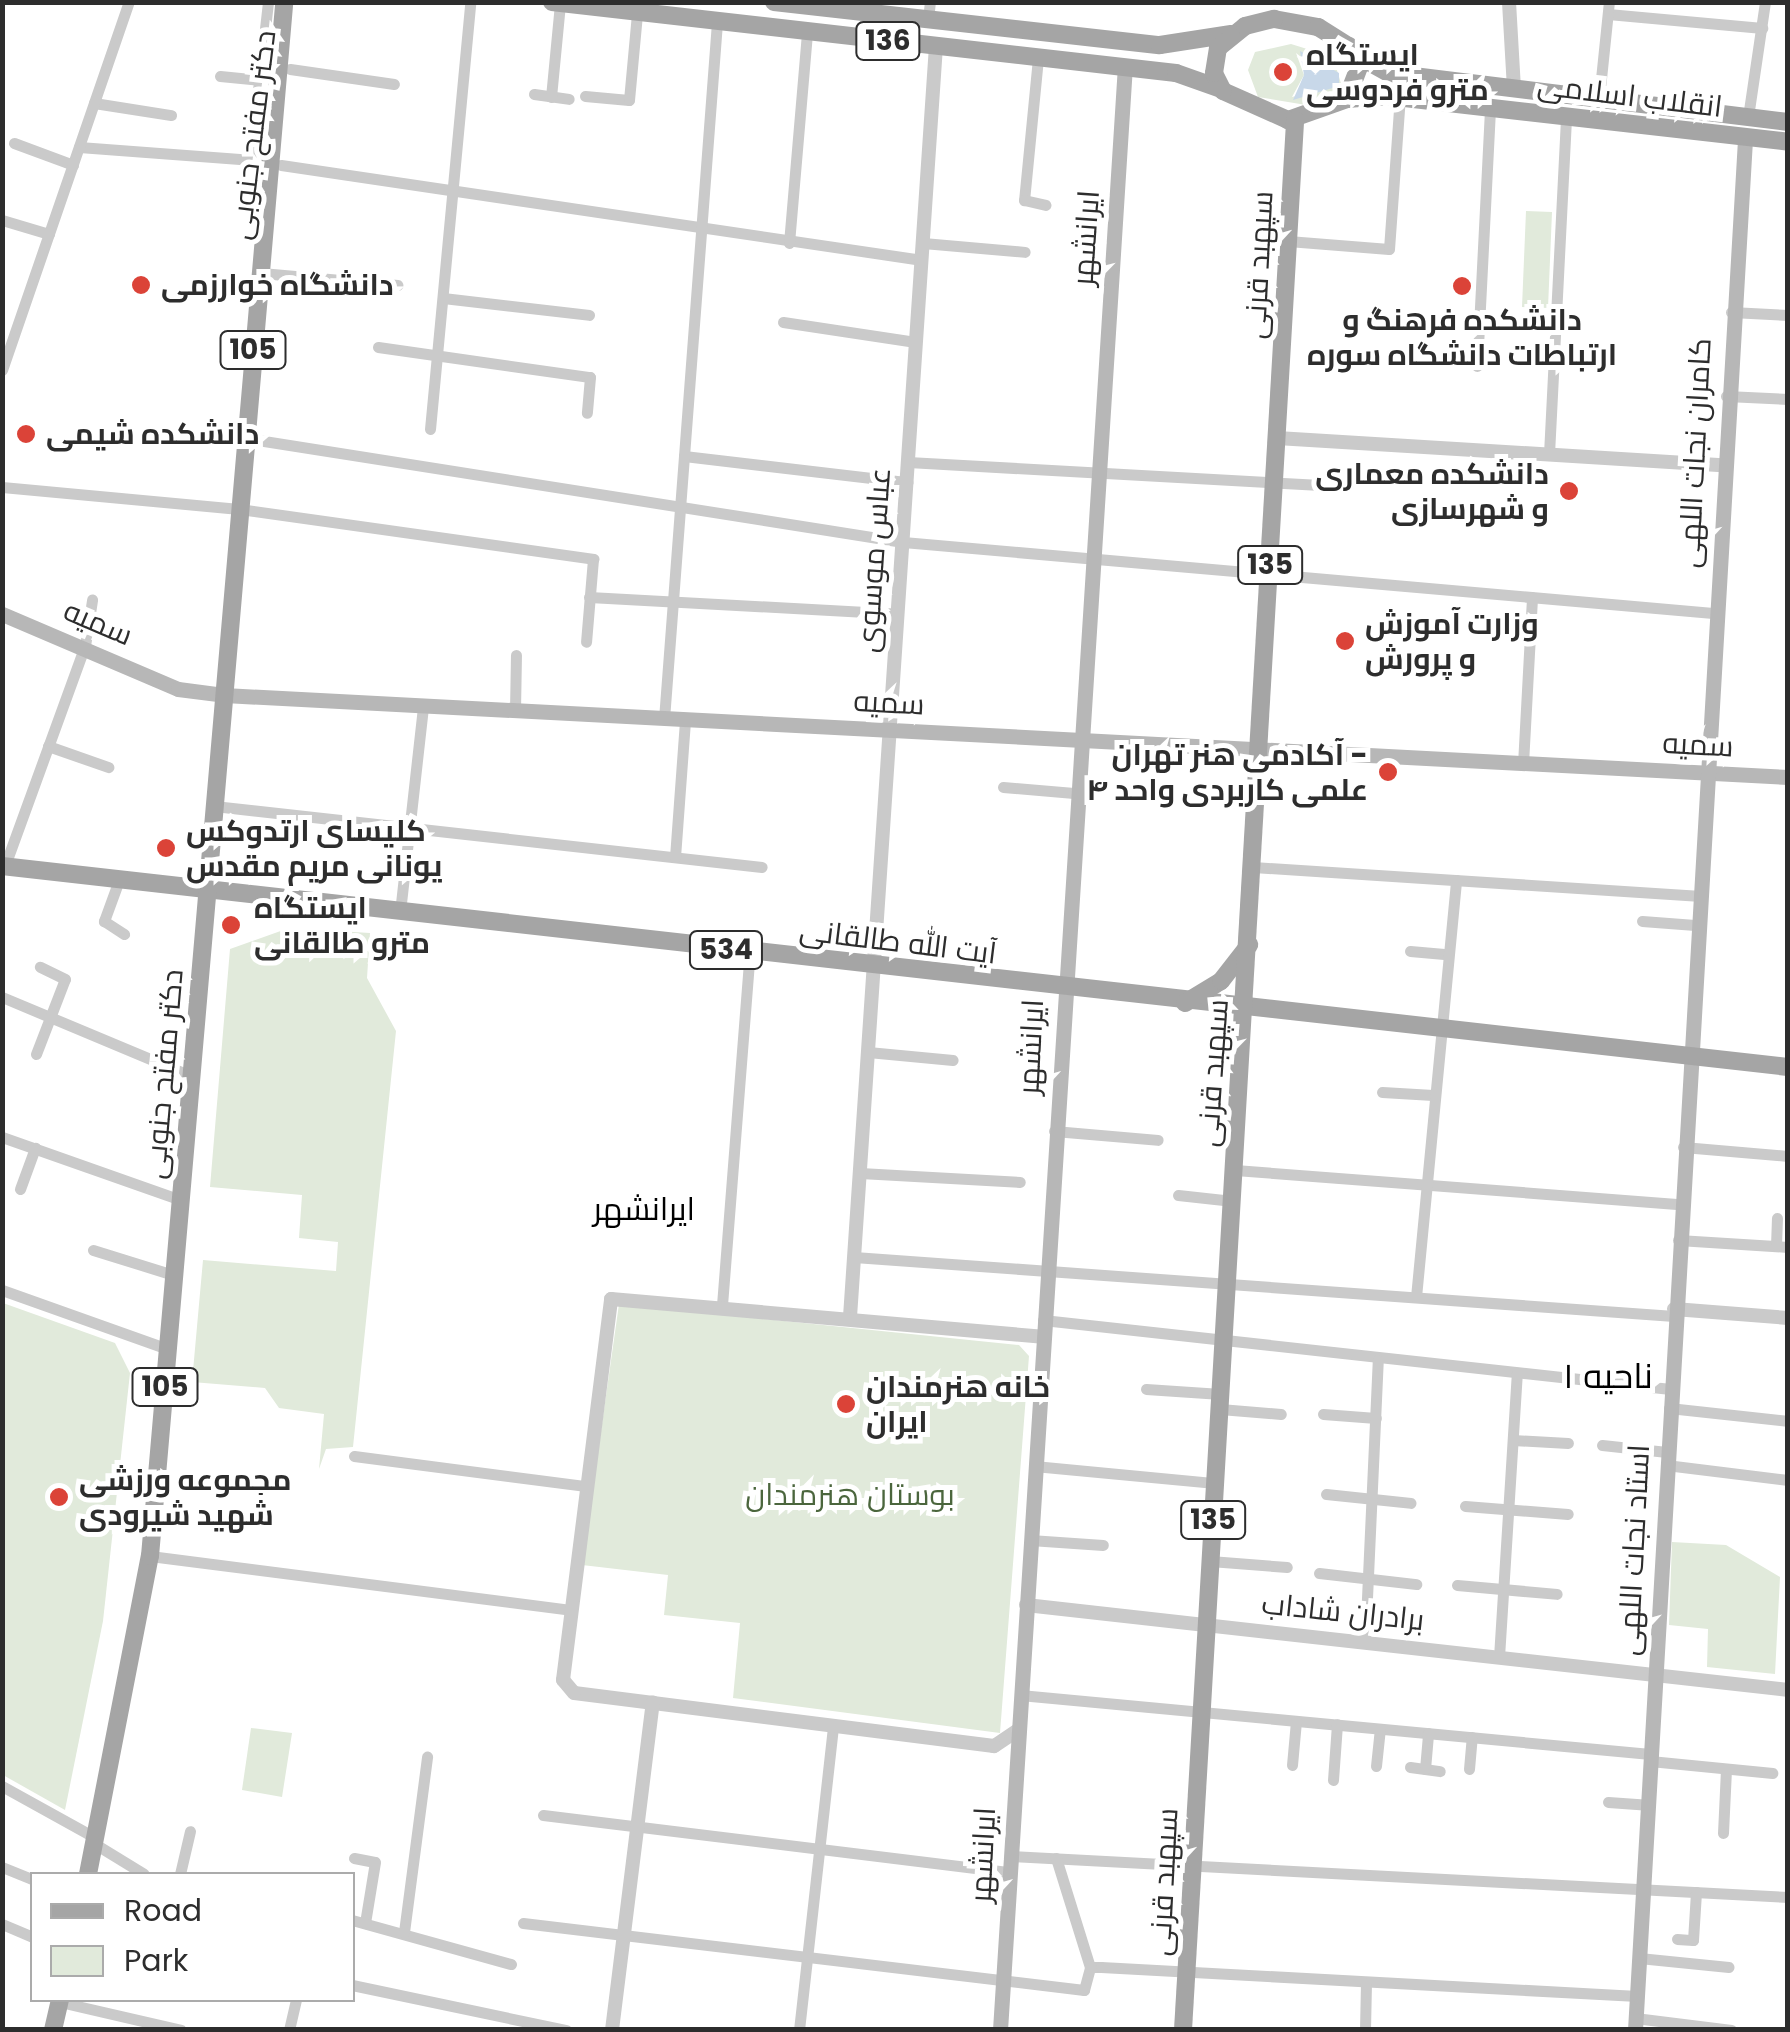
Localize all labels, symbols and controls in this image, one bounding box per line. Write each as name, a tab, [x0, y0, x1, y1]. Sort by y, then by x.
road number: 136	[853, 18, 923, 64]
street label: دکتر مفتح جنوبی	[222, 28, 284, 242]
place label: ایستگاه مترو فردوسی	[1306, 37, 1489, 108]
marker: ایستگاه مترو فردوسی	[1270, 59, 1296, 85]
street label: انقلاب اسلامی	[1536, 67, 1724, 125]
street label: ایرانشهر	[1065, 189, 1107, 287]
street label: سپهبد قرنی	[1237, 190, 1281, 340]
place label: دانشگاه خوارزمی	[161, 267, 394, 303]
marker: دانشگاه خوارزمی	[130, 274, 152, 296]
marker: دانشکده فرهنگ و ارتباطات دانشگاه سوره	[1451, 275, 1473, 297]
place label: دانشکده فرهنگ و ارتباطات دانشگاه سوره	[1307, 302, 1617, 372]
road number: 105	[218, 327, 288, 373]
street label: کامران نجات اللهی	[1671, 337, 1719, 569]
place label: دانشکده شیمی	[46, 416, 259, 452]
marker: دانشکده شیمی	[15, 423, 37, 445]
place label: دانشکده معماری و شهرسازی	[1315, 456, 1549, 526]
street label: عباس موسوی	[850, 466, 898, 654]
marker: دانشکده معماری و شهرسازی	[1558, 480, 1580, 502]
road number: 135	[1235, 542, 1305, 588]
street label: سمیه	[58, 593, 138, 653]
place label: وزارت آموزش و پرورش	[1365, 606, 1539, 676]
marker: وزارت آموزش و پرورش	[1334, 630, 1356, 652]
street label: سمیه	[852, 683, 926, 723]
street label: سمیه	[1661, 725, 1735, 765]
place label: آکادمی هنر تهران - علمی کاربردی واحد ۴	[1086, 737, 1368, 808]
marker: آکادمی هنر تهران - علمی کاربردی واحد ۴	[1377, 761, 1399, 783]
place label: کلیسای ارتدوکس یونانی مریم مقدس	[186, 813, 443, 884]
marker: کلیسای ارتدوکس یونانی مریم مقدس	[155, 837, 177, 859]
place label: ایستگاه مترو طالقانی	[254, 890, 430, 960]
marker: ایستگاه مترو طالقانی	[218, 912, 244, 938]
street label: آیت الله طالقانی	[797, 912, 999, 972]
road number: 534	[688, 927, 764, 973]
street label: دکتر مفتح جنوبی	[137, 968, 191, 1180]
street label: ایرانشهر	[1011, 998, 1051, 1096]
street label: سپهبد قرنی	[1190, 998, 1236, 1148]
district label: ایرانشهر	[593, 1190, 695, 1228]
district label: ناحیه ۱	[1563, 1355, 1653, 1397]
road number: 105	[130, 1364, 200, 1410]
place label: خانه هنرمندان ایران	[866, 1369, 1050, 1440]
marker: خانه هنرمندان ایران	[835, 1393, 857, 1415]
street label: استاد نجات اللهی	[1610, 1443, 1658, 1657]
place label: مجموعه ورزشی شهید شیرودی	[79, 1462, 291, 1532]
park label: بوستان هنرمندان	[745, 1477, 955, 1513]
marker: مجموعه ورزشی شهید شیرودی	[48, 1486, 70, 1508]
road number: 135	[1178, 1497, 1248, 1543]
street label: برادران شاداب	[1260, 1586, 1426, 1638]
street label: ایرانشهر	[963, 1806, 1003, 1904]
street label: سپهبد قرنی	[1142, 1807, 1186, 1957]
legend	[30, 1872, 355, 2002]
text: Road	[124, 1889, 202, 1932]
text: Park	[124, 1939, 188, 1982]

